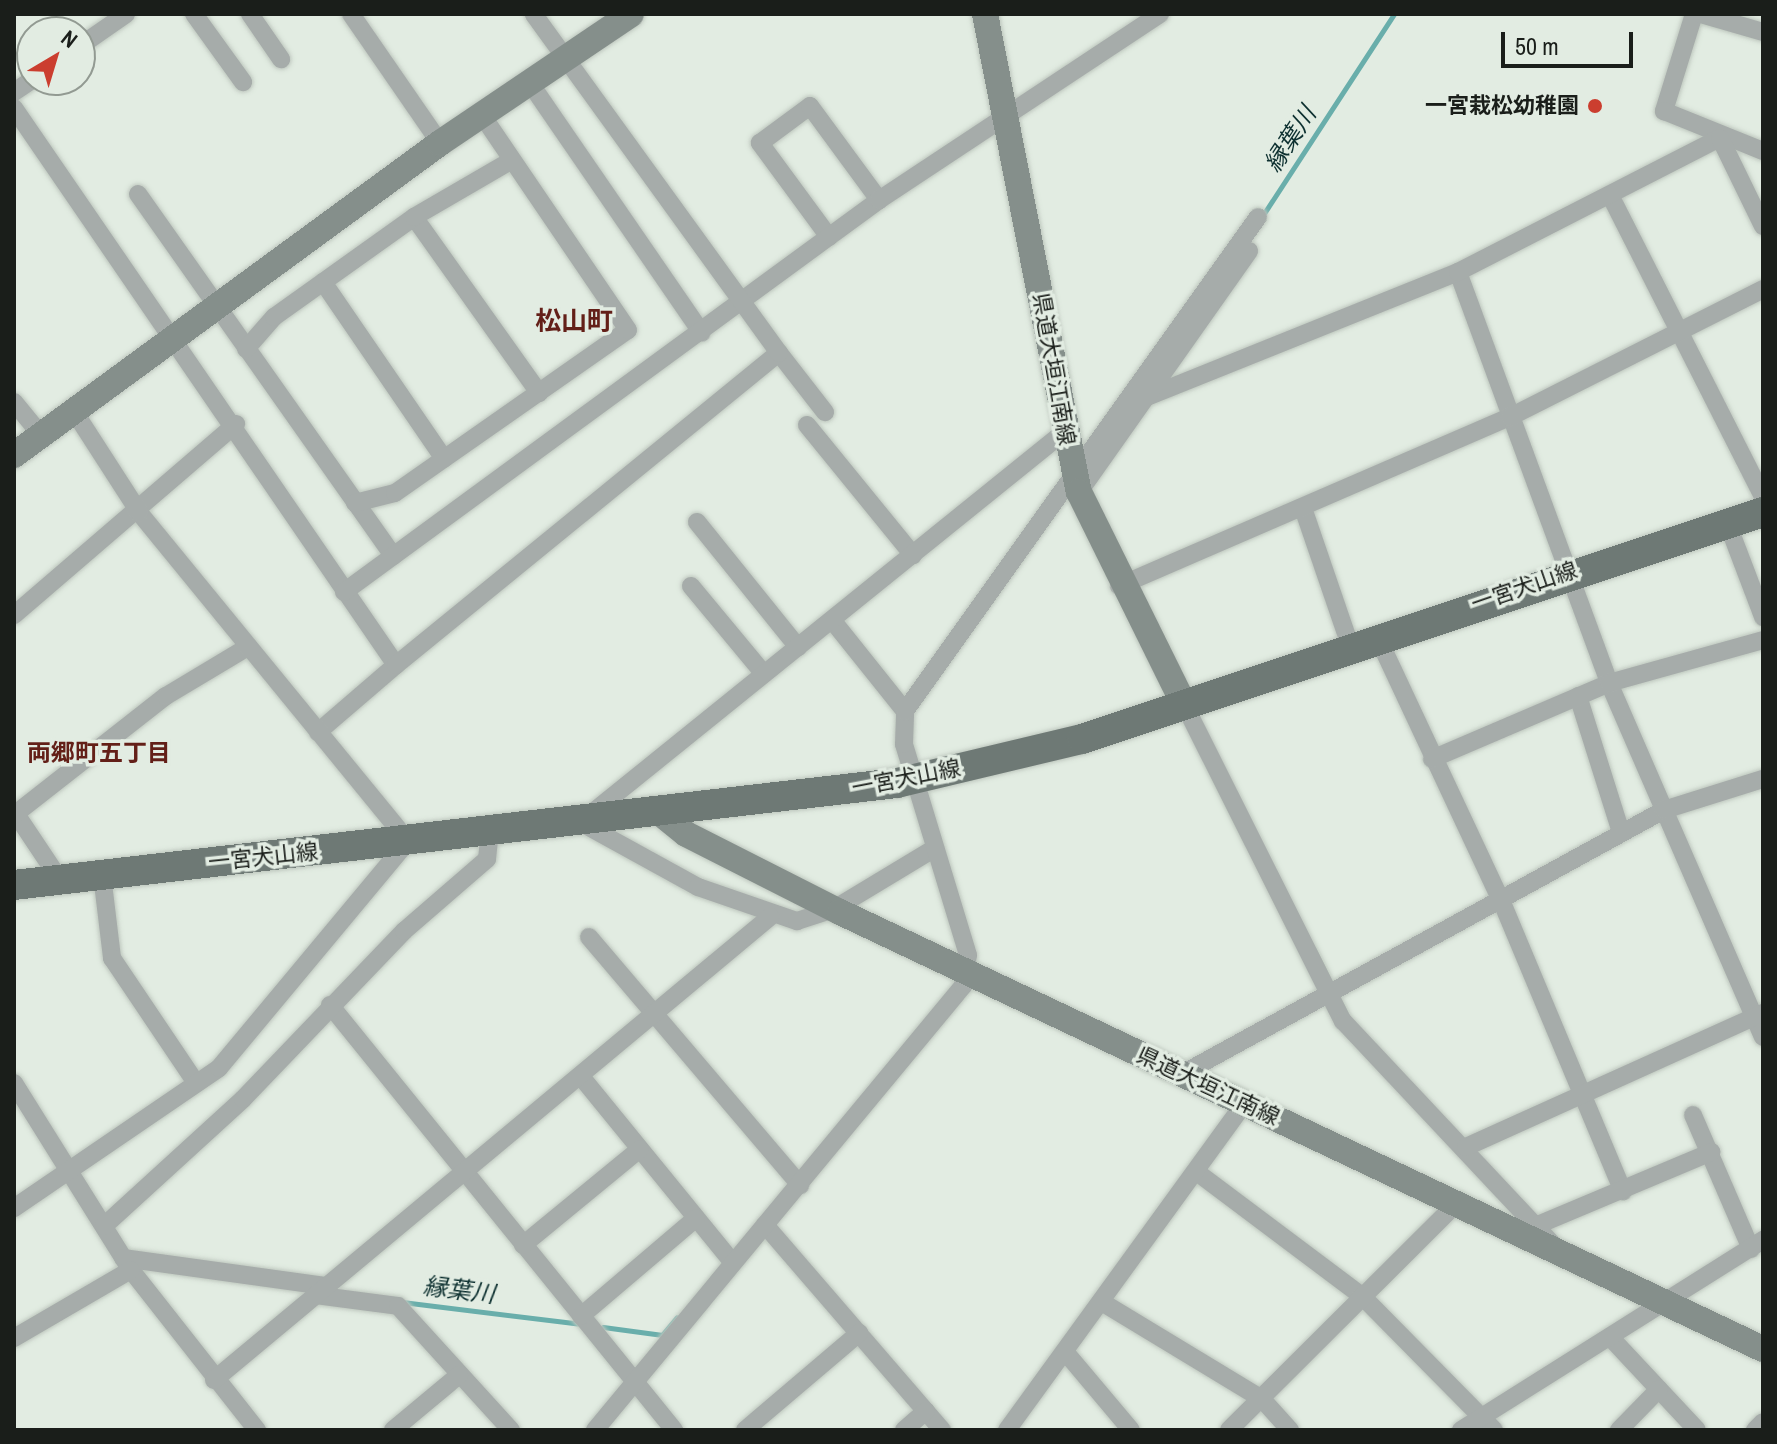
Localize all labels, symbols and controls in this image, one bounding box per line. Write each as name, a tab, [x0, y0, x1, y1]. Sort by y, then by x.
north arrow	[16, 16, 96, 96]
scale bar	[1505, 16, 1637, 66]
text: N	[55, 23, 84, 54]
text: 50 m	[1515, 30, 1559, 62]
place label: 一宮栽松幼稚園	[1425, 93, 1579, 119]
marker: 一宮栽松幼稚園	[1586, 97, 1604, 115]
water label: 縁葉川	[1258, 101, 1322, 177]
street label: 県道大垣江南線	[1028, 291, 1080, 447]
district label: 松山町	[535, 305, 613, 337]
street label: 一宮犬山線	[1468, 557, 1580, 617]
district label: 両郷町五丁目	[27, 739, 171, 767]
street label: 一宮犬山線	[849, 755, 963, 801]
street label: 一宮犬山線	[207, 838, 319, 876]
street label: 県道大垣江南線	[1133, 1041, 1283, 1131]
water label: 縁葉川	[422, 1271, 496, 1309]

